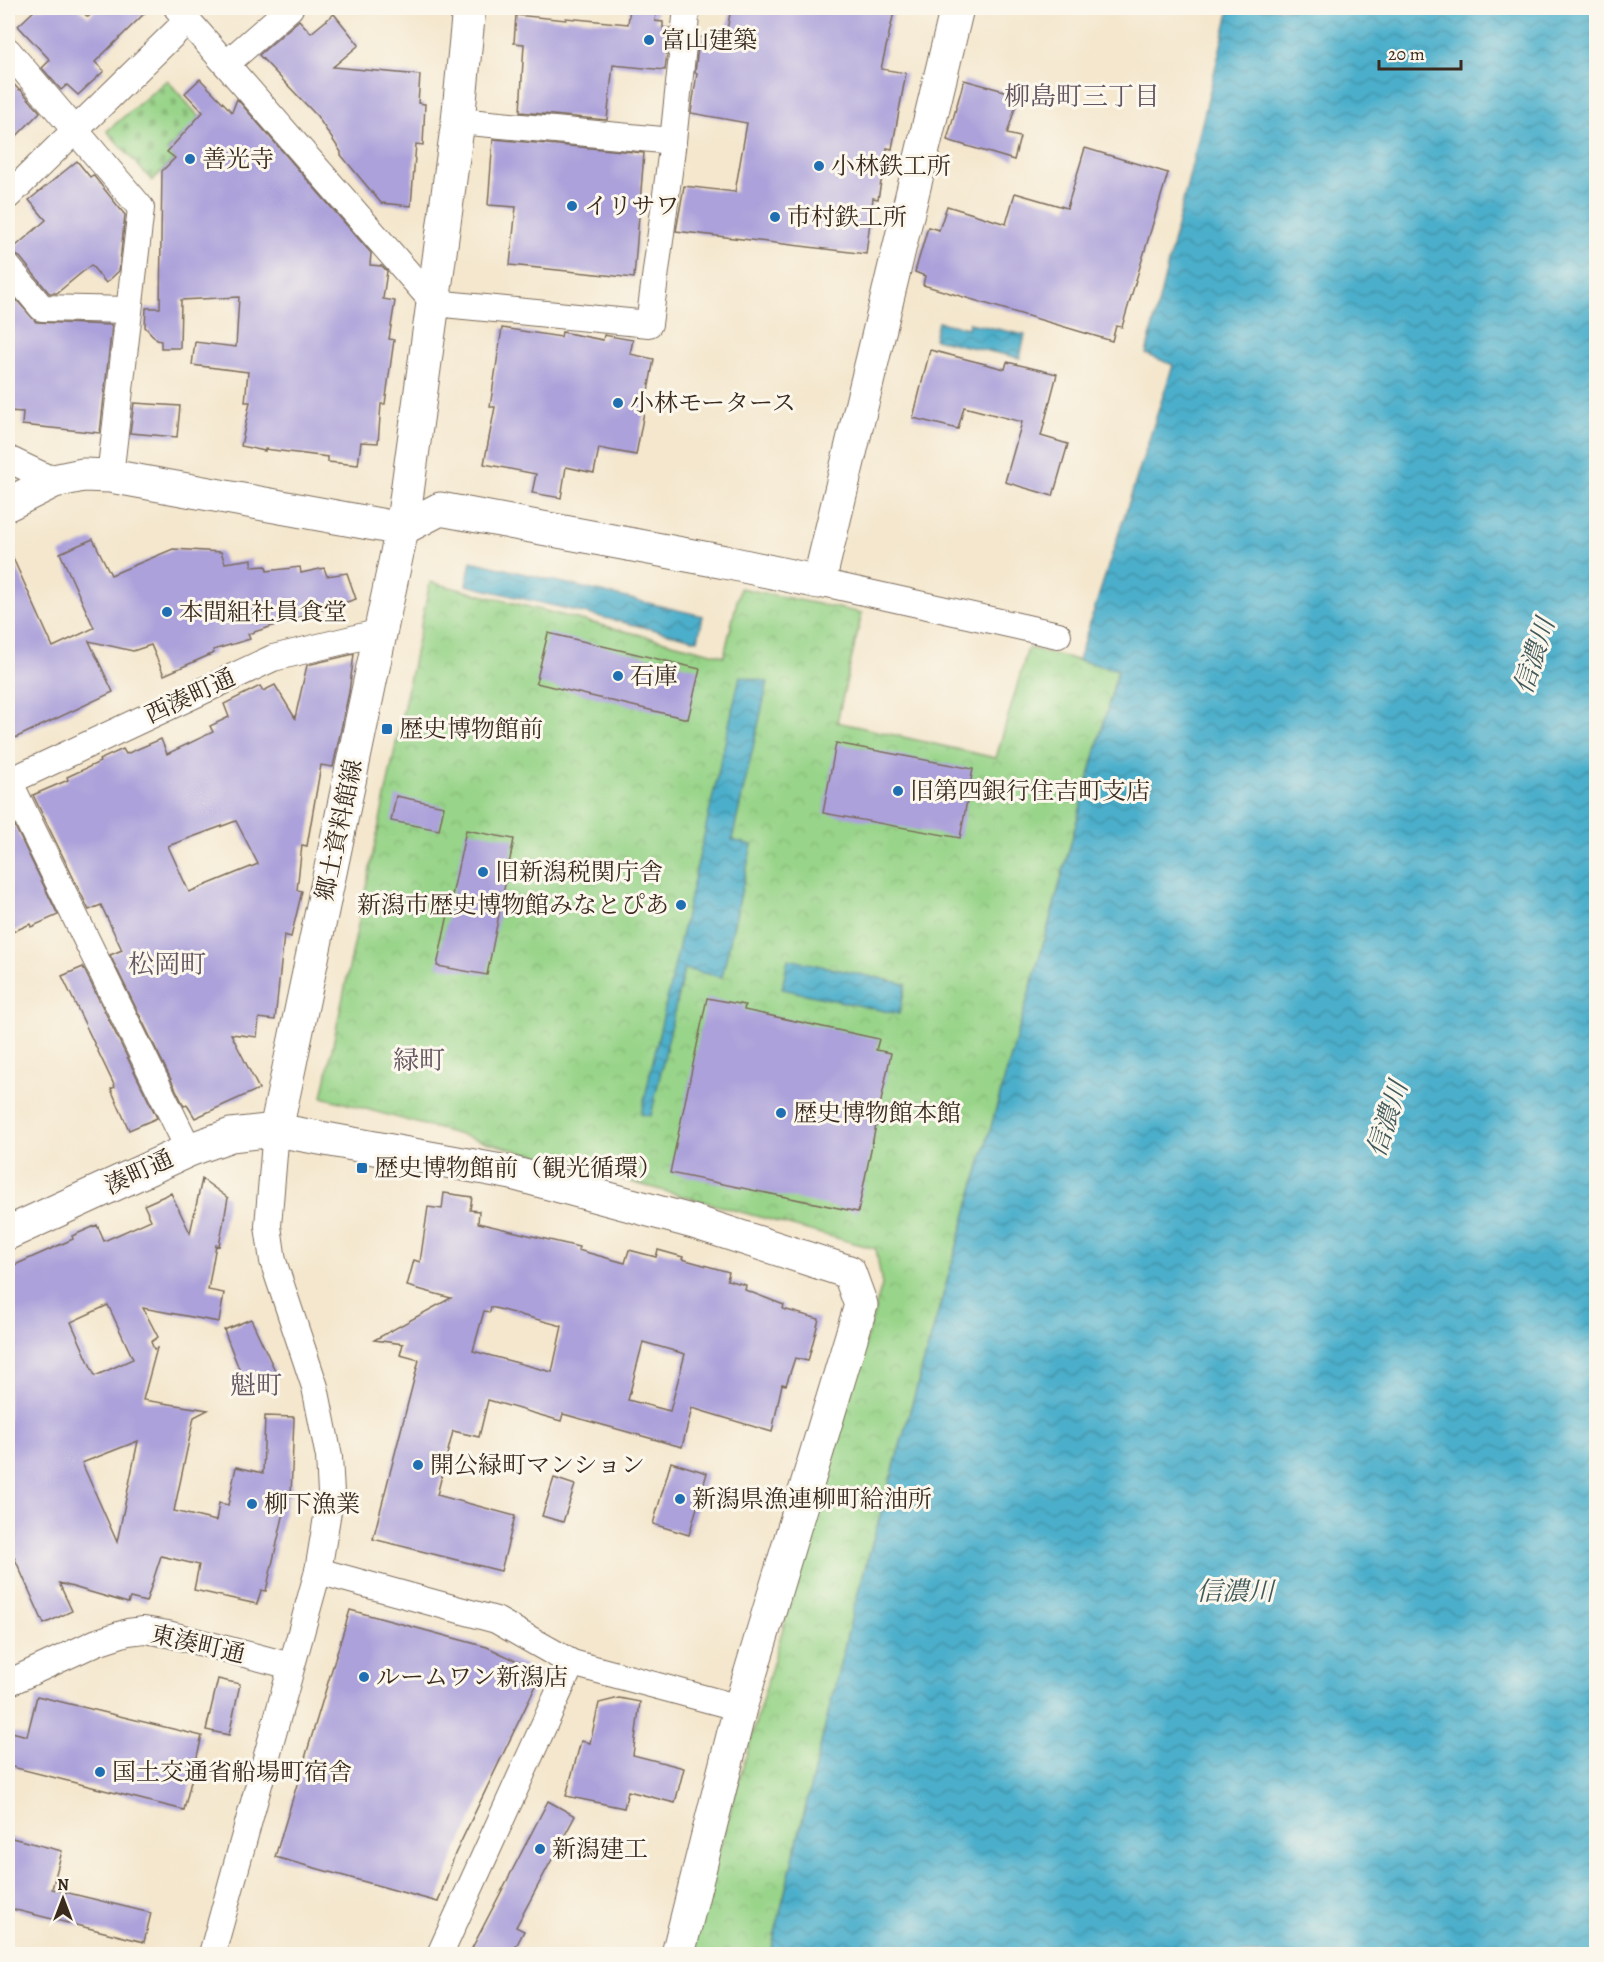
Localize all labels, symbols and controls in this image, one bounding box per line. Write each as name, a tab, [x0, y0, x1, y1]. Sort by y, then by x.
place label: 富山建築	[661, 24, 757, 56]
marker: 富山建築	[642, 33, 656, 47]
scale bar	[1379, 33, 1462, 71]
text: 20 m	[1388, 42, 1425, 66]
district label: 柳島町三丁目	[1004, 79, 1160, 114]
place label: 善光寺	[202, 143, 274, 175]
place label: 小林鉄工所	[831, 150, 951, 182]
marker: 善光寺	[183, 152, 197, 166]
marker: 小林鉄工所	[812, 159, 826, 173]
place label: イリサワ	[584, 190, 680, 222]
marker: イリサワ	[565, 199, 579, 213]
place label: 市村鉄工所	[787, 201, 907, 233]
marker: 市村鉄工所	[768, 210, 782, 224]
place label: 小林モータース	[630, 387, 796, 419]
marker: 小林モータース	[611, 396, 625, 410]
place label: 本間組社員食堂	[179, 596, 347, 628]
marker: 本間組社員食堂	[160, 605, 174, 619]
water label: 信濃川	[1506, 611, 1564, 699]
place label: 石庫	[630, 660, 678, 692]
street label: 西湊町通	[140, 661, 240, 731]
marker: 石庫	[611, 669, 625, 683]
place label: 歴史博物館前	[399, 713, 543, 745]
marker: 歴史博物館前	[380, 722, 394, 736]
street label: 郷土資料館線	[308, 756, 370, 904]
place label: 旧第四銀行住吉町支店	[910, 775, 1150, 807]
marker: 旧第四銀行住吉町支店	[891, 784, 905, 798]
place label: 旧新潟税関庁舎	[495, 856, 663, 888]
marker: 旧新潟税関庁舎	[476, 865, 490, 879]
place label: 新潟市歴史博物館みなとぴあ	[357, 889, 669, 921]
marker: 新潟市歴史博物館みなとぴあ	[674, 898, 688, 912]
district label: 松岡町	[128, 947, 206, 982]
district label: 緑町	[393, 1043, 445, 1078]
water label: 信濃川	[1359, 1074, 1417, 1162]
place label: 歴史博物館本館	[793, 1097, 961, 1129]
marker: 歴史博物館本館	[774, 1106, 788, 1120]
street label: 湊町通	[100, 1142, 178, 1202]
place label: 歴史博物館前（観光循環）	[374, 1152, 662, 1184]
marker: 歴史博物館前（観光循環）	[355, 1161, 369, 1175]
district label: 魁町	[230, 1368, 282, 1403]
place label: 開公緑町マンション	[430, 1449, 645, 1481]
marker: 開公緑町マンション	[411, 1458, 425, 1472]
place label: 新潟県漁連柳町給油所	[692, 1483, 932, 1515]
place label: 柳下漁業	[264, 1488, 360, 1520]
marker: 新潟県漁連柳町給油所	[673, 1492, 687, 1506]
marker: 柳下漁業	[245, 1497, 259, 1511]
water label: 信濃川	[1196, 1574, 1277, 1609]
street label: 東湊町通	[148, 1618, 248, 1670]
place label: ルームワン新潟店	[376, 1661, 568, 1693]
marker: ルームワン新潟店	[357, 1670, 371, 1684]
place label: 国土交通省船場町宿舎	[112, 1756, 352, 1788]
marker: 国土交通省船場町宿舎	[93, 1765, 107, 1779]
place label: 新潟建工	[552, 1833, 648, 1865]
marker: 新潟建工	[533, 1842, 547, 1856]
north arrow	[33, 1869, 93, 1929]
text: N	[57, 1874, 69, 1896]

